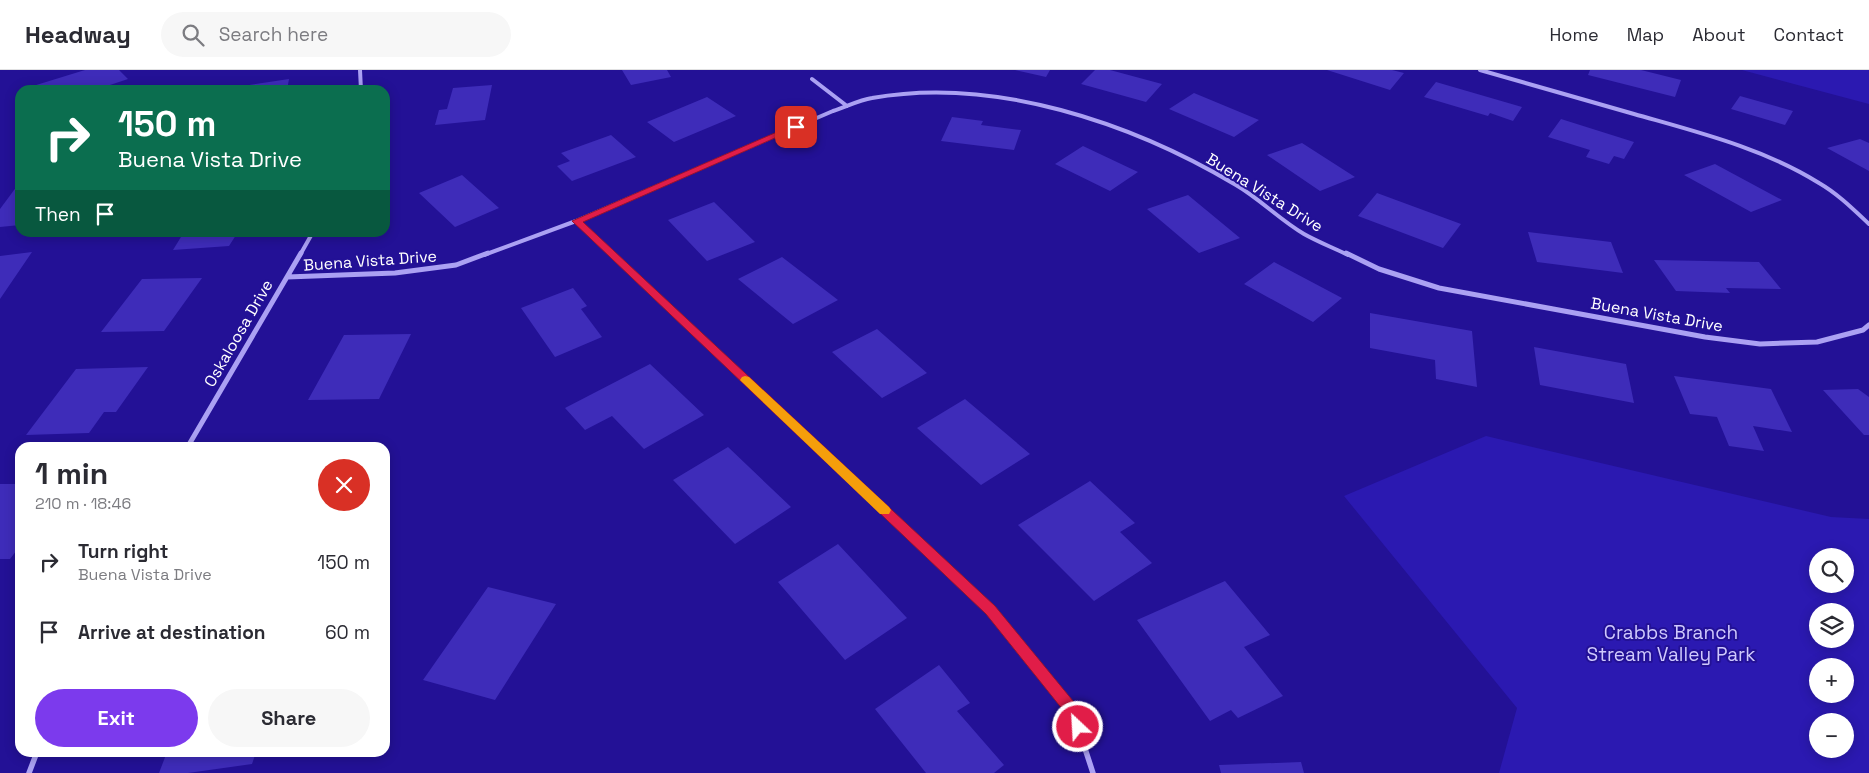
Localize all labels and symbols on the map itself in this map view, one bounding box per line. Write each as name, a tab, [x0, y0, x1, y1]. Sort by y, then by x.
pin	[775, 106, 817, 148]
street label: Buena Vista Drive	[1202, 148, 1327, 237]
street label: Buena Vista Drive	[303, 245, 437, 276]
street label: Oskaloosa Drive	[199, 276, 278, 391]
street label: Buena Vista Drive	[1589, 293, 1725, 336]
park label: Crabbs Branch Stream Valley Park	[1587, 620, 1755, 667]
position arrow	[1051, 700, 1103, 752]

